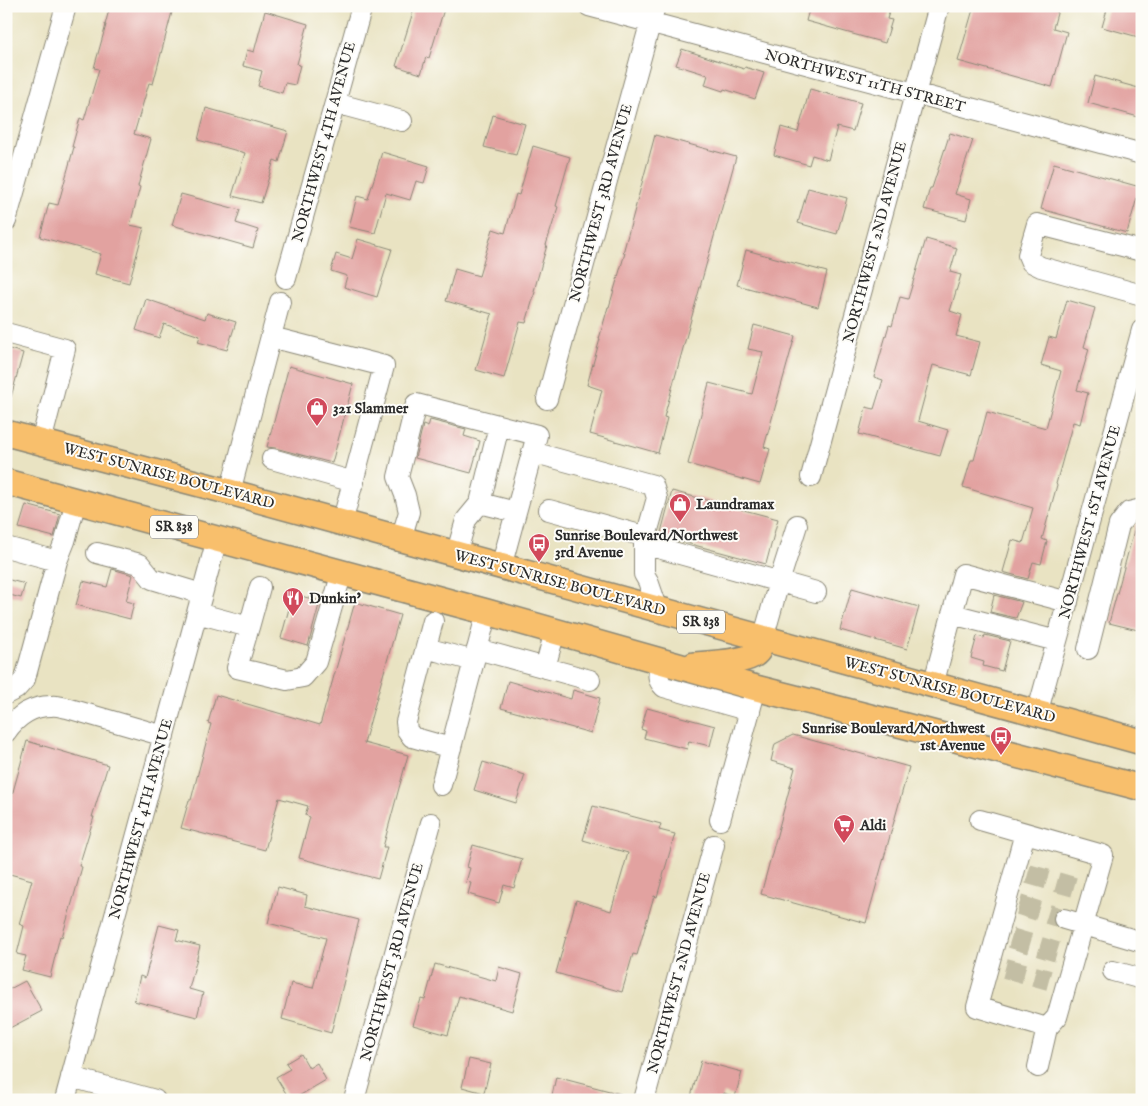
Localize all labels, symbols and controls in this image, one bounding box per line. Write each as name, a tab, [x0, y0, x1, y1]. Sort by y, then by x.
street label: NORTHWEST 4TH AVENUE	[288, 40, 360, 244]
street label: NORTHWEST 11TH STREET	[763, 45, 967, 117]
street label: NORTHWEST 3RD AVENUE	[565, 102, 637, 304]
street label: NORTHWEST 2ND AVENUE	[839, 139, 911, 345]
shop icon: 321 Slammer	[305, 396, 329, 427]
place label: 321 Slammer	[333, 399, 409, 418]
street label: NORTHWEST 1ST AVENUE	[1055, 423, 1125, 621]
street label: WEST SUNRISE BOULEVARD	[61, 439, 277, 513]
shop icon: Laundramax	[668, 492, 692, 523]
place label: Laundramax	[696, 495, 775, 514]
road number: SR 838	[150, 516, 198, 538]
place label: Sunrise Boulevard/Northwest 3rd Avenue	[555, 526, 739, 562]
bus stop icon: Sunrise Boulevard/Northwest 3rd Avenue	[527, 532, 551, 563]
street label: WEST SUNRISE BOULEVARD	[452, 546, 668, 620]
restaurant icon: Dunkin'	[281, 586, 305, 617]
place label: Dunkin'	[309, 589, 361, 608]
road number: SR 838	[677, 610, 725, 634]
street label: WEST SUNRISE BOULEVARD	[842, 653, 1058, 727]
street label: NORTHWEST 4TH AVENUE	[105, 717, 177, 921]
place label: Sunrise Boulevard/Northwest 1st Avenue	[802, 719, 986, 755]
bus stop icon: Sunrise Boulevard/Northwest 1st Avenue	[989, 725, 1013, 756]
supermarket icon: Aldi	[832, 813, 856, 844]
place label: Aldi	[859, 816, 886, 835]
street label: NORTHWEST 3RD AVENUE	[356, 861, 428, 1063]
street label: NORTHWEST 2ND AVENUE	[643, 870, 715, 1076]

